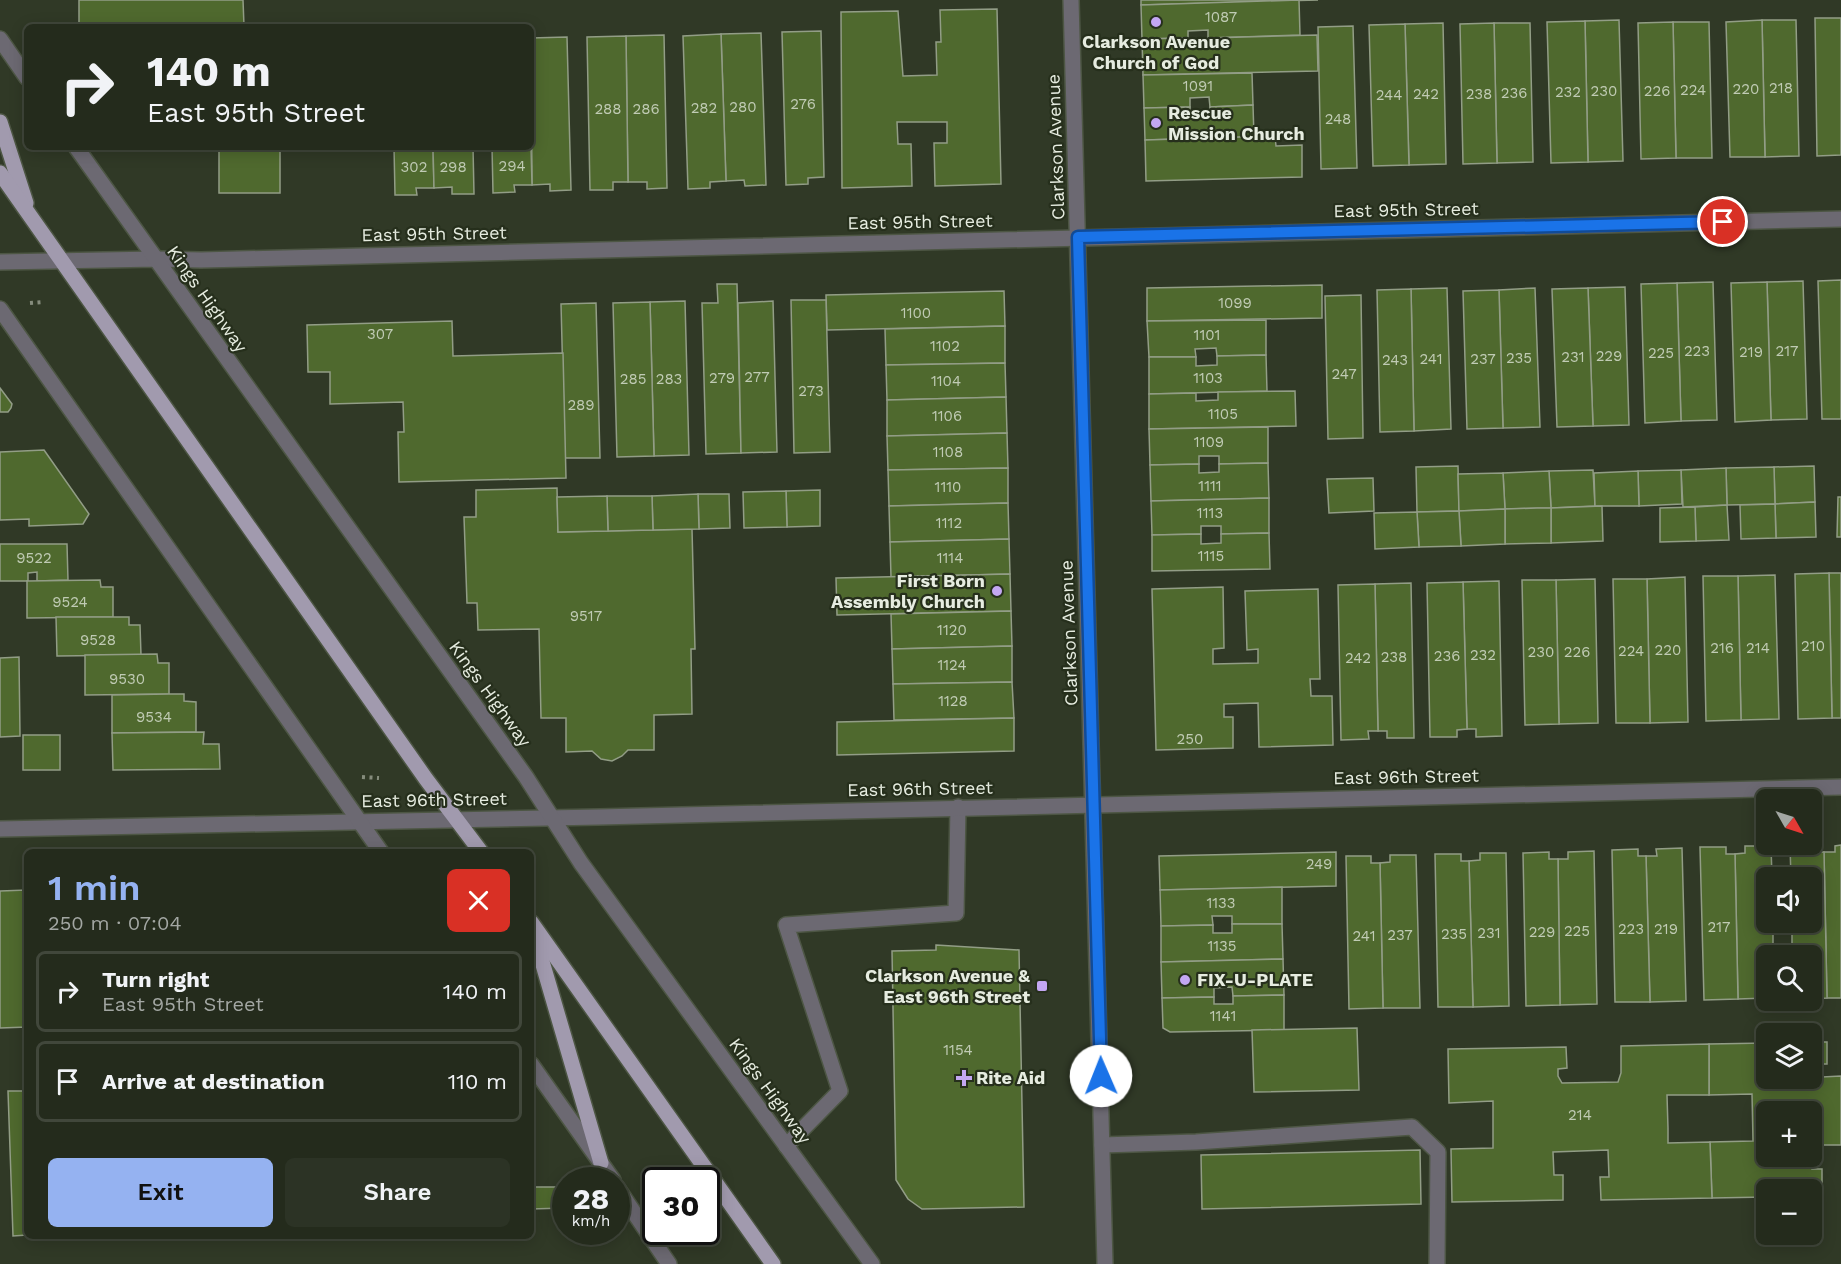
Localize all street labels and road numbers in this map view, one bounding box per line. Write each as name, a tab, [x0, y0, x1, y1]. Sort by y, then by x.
street label: Clarkson Avenue	[1042, 74, 1069, 220]
street label: East 95th Street	[1333, 198, 1479, 221]
street label: East 95th Street	[847, 210, 993, 233]
street label: East 95th Street	[361, 222, 507, 245]
street label: Kings Highway	[163, 241, 252, 357]
street label: Clarkson Avenue	[1055, 560, 1082, 706]
street label: Kings Highway	[445, 637, 536, 751]
street label: East 96th Street	[1333, 765, 1480, 788]
street label: East 96th Street	[847, 777, 994, 800]
street label: East 96th Street	[361, 788, 508, 811]
street label: Kings Highway	[725, 1034, 816, 1148]

